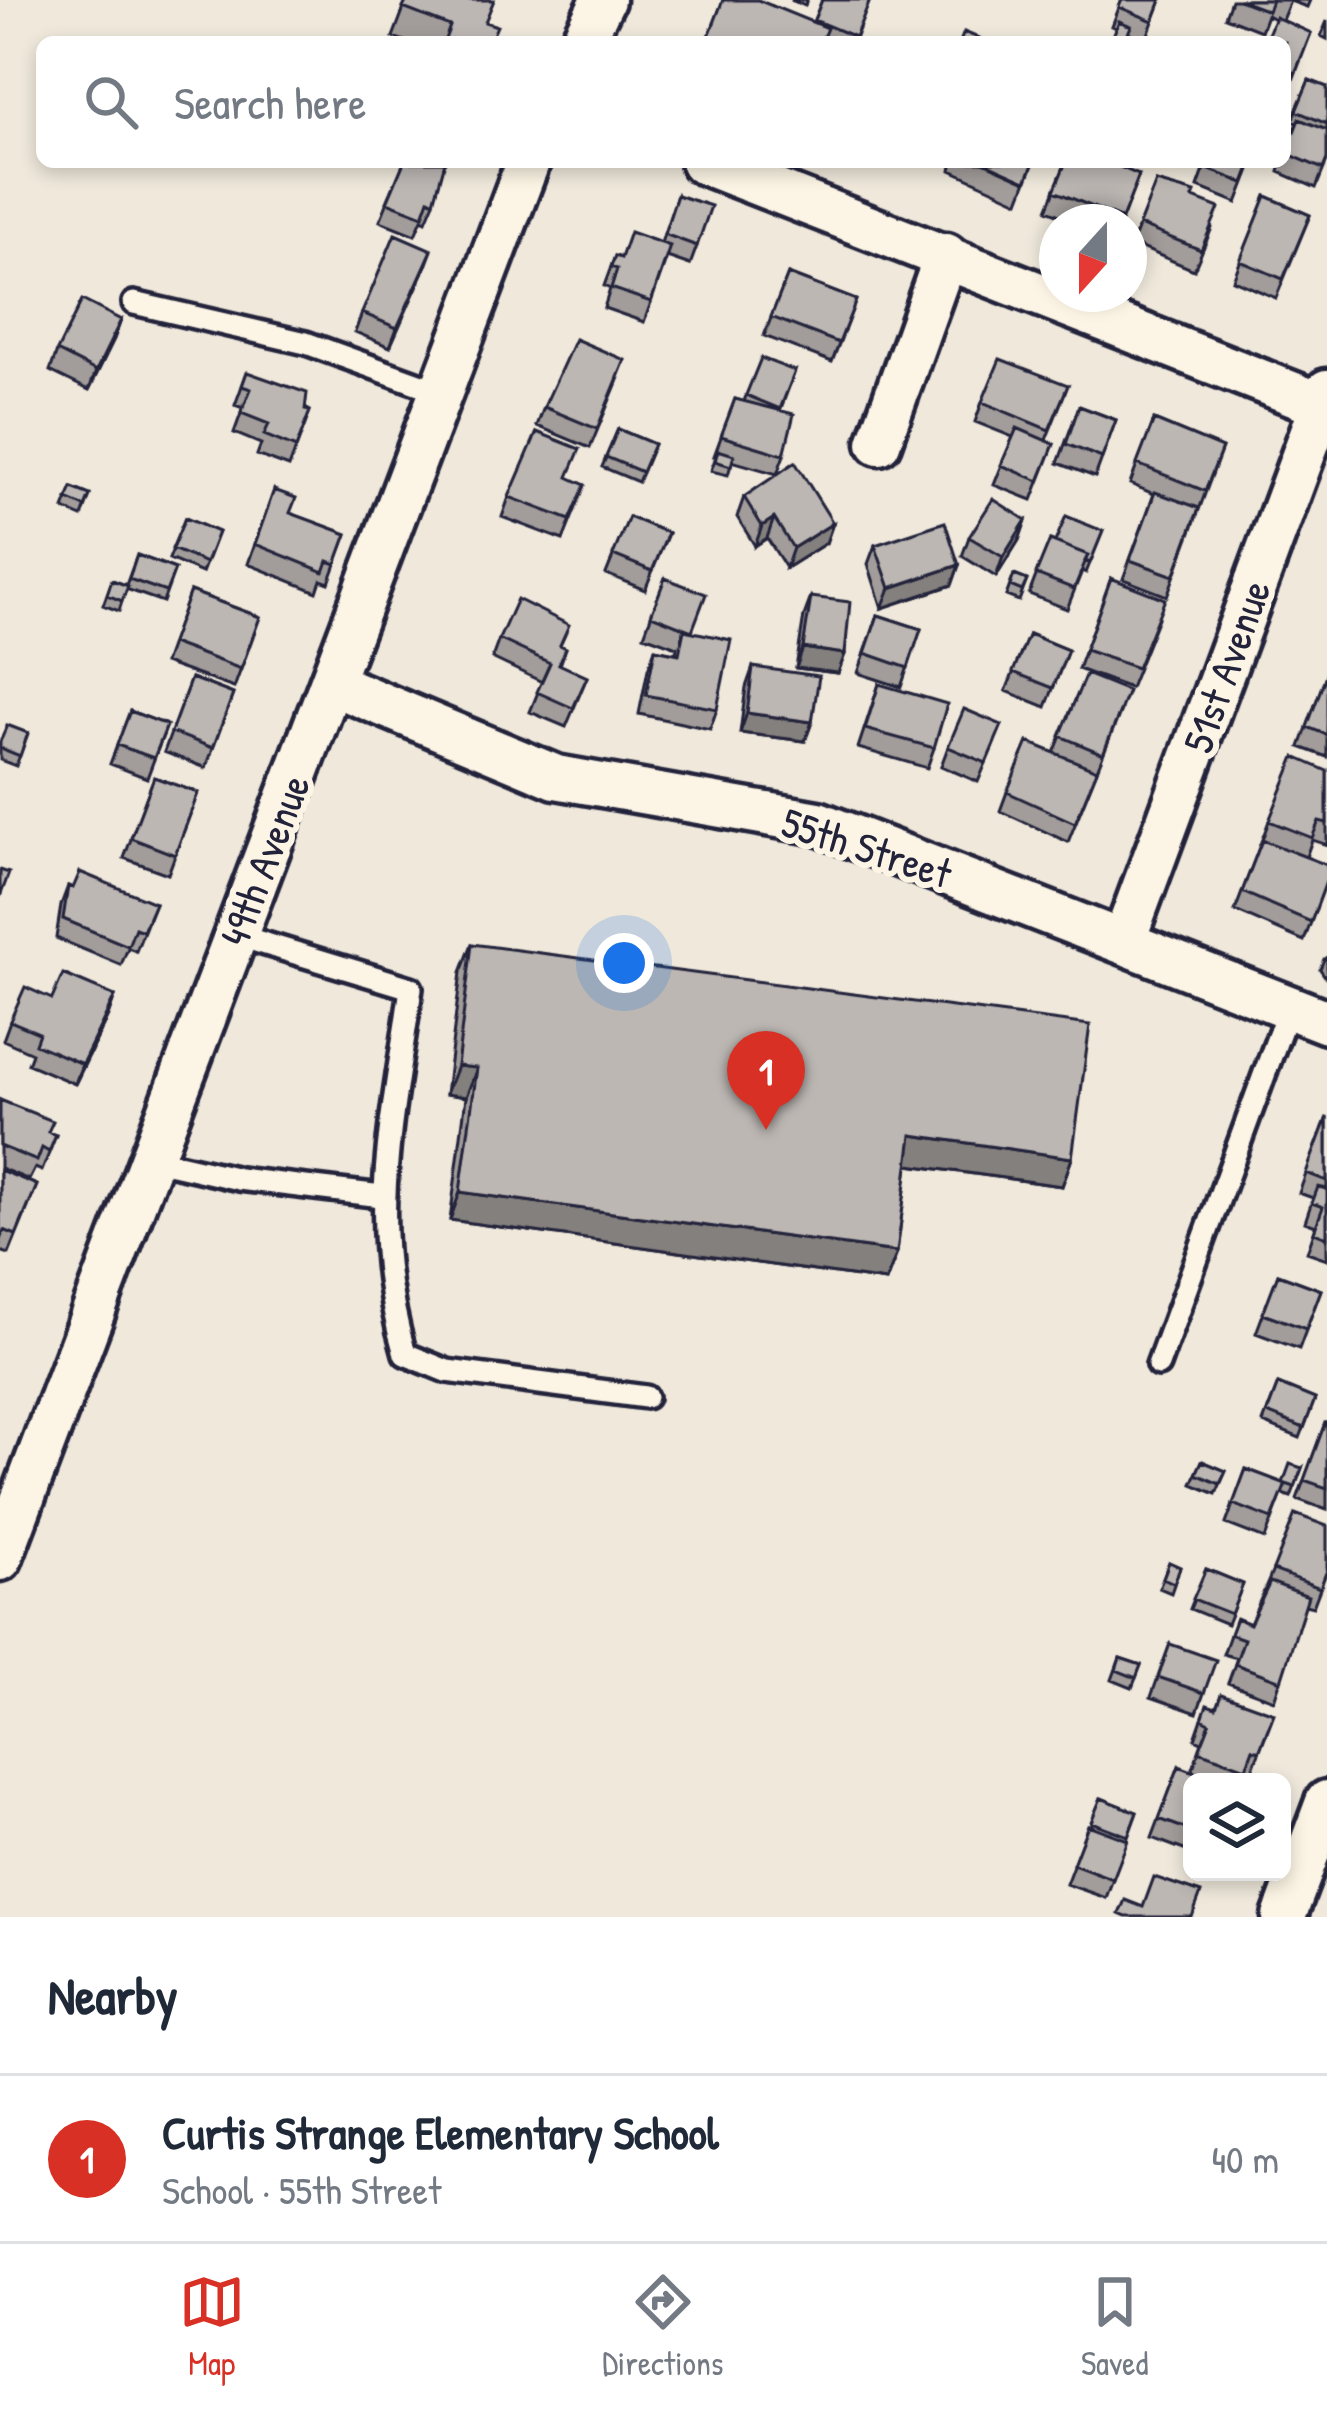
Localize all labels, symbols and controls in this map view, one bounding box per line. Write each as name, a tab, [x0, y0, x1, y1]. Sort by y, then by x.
search box	[36, 36, 1291, 168]
icon: search	[78, 69, 144, 135]
text: Search here	[174, 72, 366, 133]
north arrow	[1039, 204, 1147, 312]
street label: 51st Avenue	[1168, 572, 1284, 760]
street label: 49th Avenue	[205, 766, 323, 954]
street label: 55th Street	[775, 793, 960, 901]
your location	[594, 933, 654, 993]
pin: 1	[727, 1031, 805, 1130]
map controls	[1183, 1773, 1291, 1881]
button: layers	[1183, 1773, 1291, 1881]
text: Nearby	[48, 1961, 178, 2030]
text: Curtis Strange Elementary School	[162, 2102, 719, 2163]
text: 1	[80, 2132, 94, 2185]
text: 40 m	[1211, 2132, 1279, 2185]
text: School · 55th Street	[162, 2163, 442, 2216]
tab: Map	[179, 2269, 245, 2385]
tab: Directions	[602, 2269, 724, 2385]
tab: Saved	[1081, 2269, 1148, 2385]

